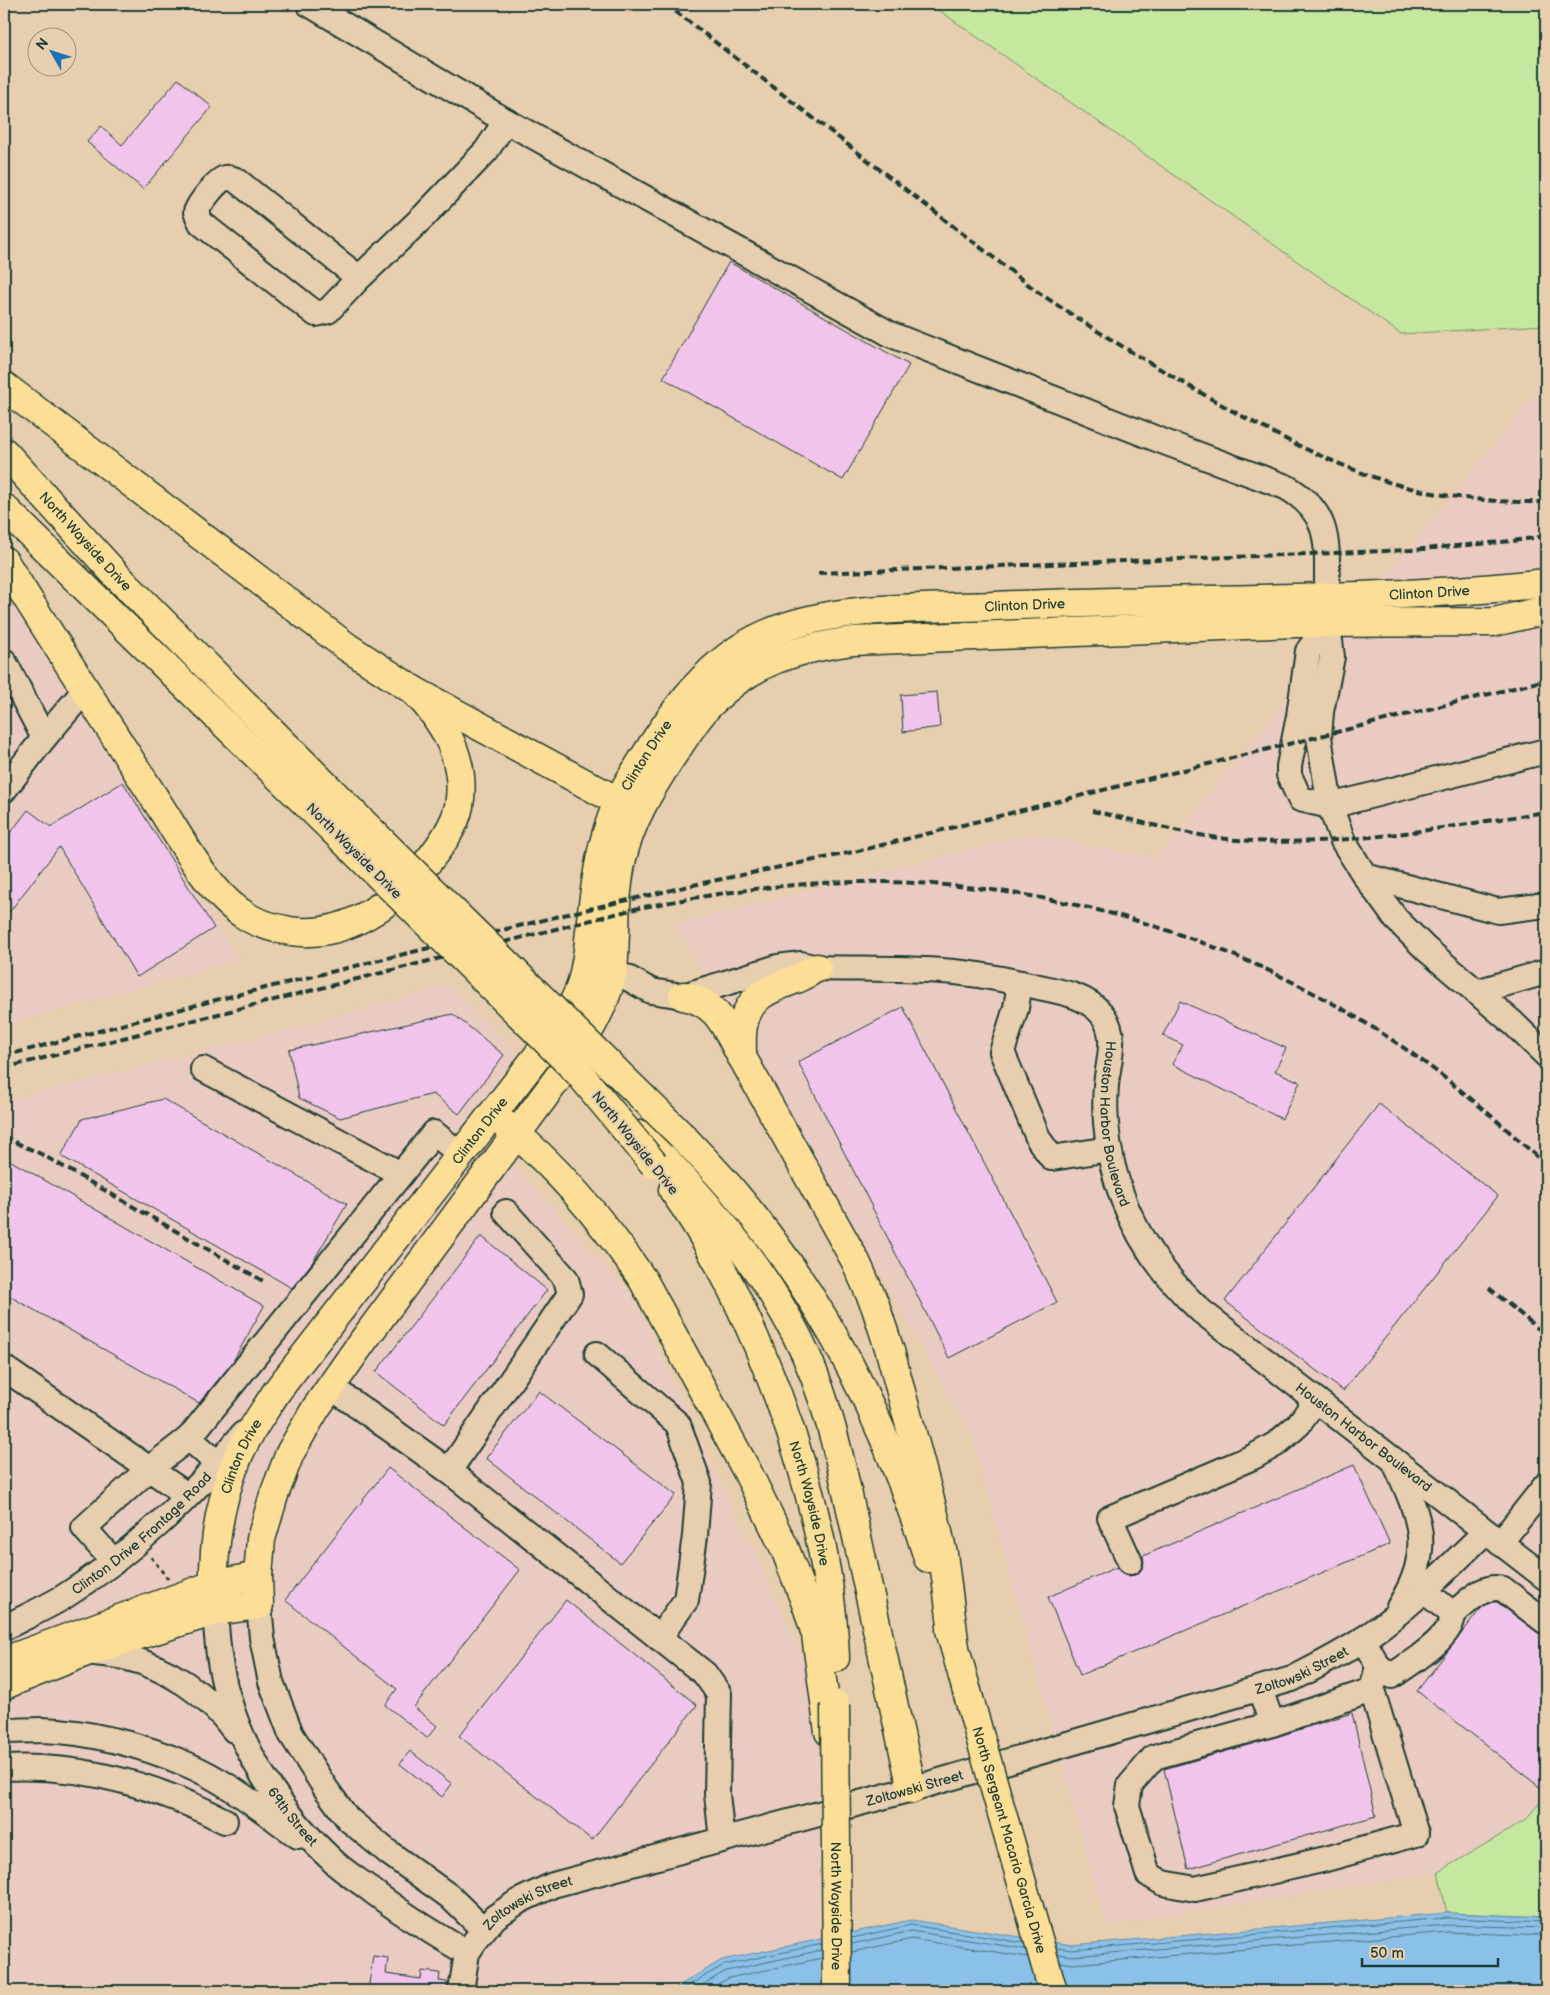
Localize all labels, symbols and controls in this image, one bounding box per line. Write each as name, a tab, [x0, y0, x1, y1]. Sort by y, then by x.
north arrow	[28, 28, 78, 78]
text: N	[32, 35, 52, 54]
street label: North Wayside Drive	[36, 488, 135, 594]
street label: Clinton Drive	[1389, 581, 1470, 603]
street label: Clinton Drive	[984, 595, 1065, 615]
street label: Clinton Drive	[617, 717, 675, 794]
street label: North Wayside Drive	[303, 800, 405, 902]
street label: Houston Harbor Boulevard	[1097, 1041, 1134, 1209]
street label: North Wayside Drive	[588, 1088, 682, 1198]
street label: Clinton Drive	[448, 1093, 511, 1168]
street label: Houston Harbor Boulevard	[1292, 1379, 1435, 1495]
street label: Clinton Drive	[217, 1415, 265, 1496]
street label: North Wayside Drive	[786, 1439, 834, 1567]
street label: Clinton Drive Frontage Road	[68, 1468, 215, 1598]
street label: Zoltowski Street	[1252, 1642, 1352, 1698]
street label: North Sergeant Macario Garcia Drive	[969, 1724, 1050, 1955]
street label: Zoltowski Street	[863, 1766, 966, 1810]
street label: 69th Street	[264, 1784, 322, 1850]
street label: North Wayside Drive	[827, 1842, 845, 1970]
street label: Zoltowski Street	[479, 1872, 575, 1934]
scale bar	[1362, 1935, 1499, 1967]
text: 50 m	[1370, 1944, 1404, 1963]

